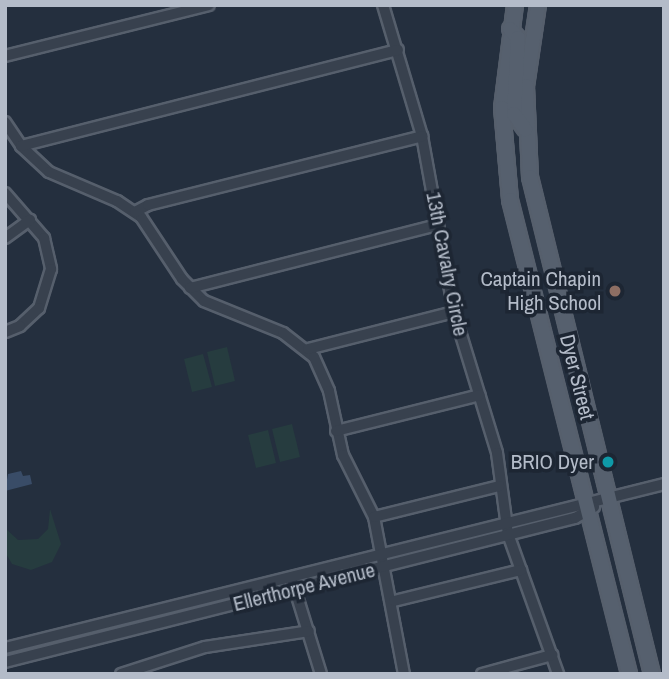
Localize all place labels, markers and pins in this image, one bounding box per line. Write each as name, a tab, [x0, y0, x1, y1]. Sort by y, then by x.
place label: Captain Chapin High School	[480, 266, 601, 316]
marker: Captain Chapin High School	[607, 283, 623, 299]
place label: BRIO Dyer	[511, 449, 594, 475]
marker: BRIO Dyer	[600, 454, 616, 470]

